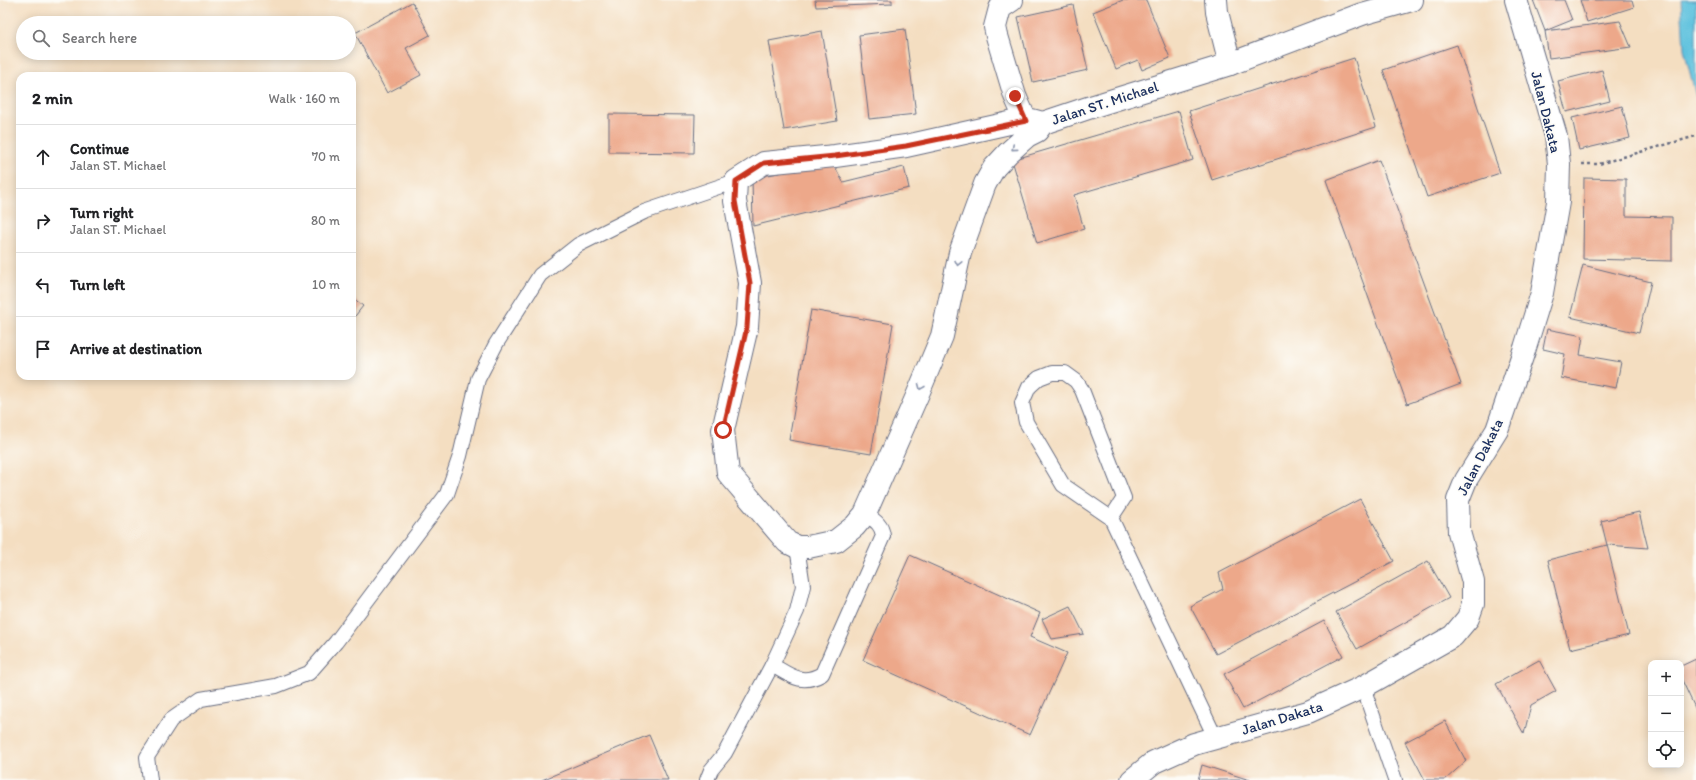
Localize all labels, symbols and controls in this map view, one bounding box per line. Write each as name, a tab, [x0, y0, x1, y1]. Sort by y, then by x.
search box	[16, 16, 356, 60]
icon: search	[30, 27, 52, 49]
text: Search here	[62, 29, 137, 47]
street label: Jalan Dakata	[1527, 69, 1565, 155]
street label: Jalan ST. Michael	[1049, 77, 1161, 129]
route end	[1006, 87, 1024, 105]
text: 2 min	[32, 88, 72, 108]
text: Walk · 160 m	[269, 91, 340, 106]
text: Continue	[70, 140, 129, 158]
one-way arrow	[1011, 143, 1018, 150]
icon: ahead	[32, 146, 54, 168]
text: 70 m	[312, 149, 340, 164]
text: Jalan ST. Michael	[70, 158, 166, 173]
text: Turn right	[70, 204, 134, 222]
icon: right	[32, 210, 54, 232]
text: 80 m	[311, 213, 340, 228]
text: Jalan ST. Michael	[70, 222, 166, 237]
one-way arrow	[954, 260, 962, 266]
icon: left	[32, 274, 54, 296]
text: Turn left	[70, 276, 125, 294]
text: 10 m	[312, 277, 340, 292]
icon: arrive	[32, 338, 54, 360]
text: Arrive at destination	[70, 340, 202, 358]
one-way arrow	[918, 382, 926, 390]
street label: Jalan Dakata	[1453, 415, 1507, 498]
route start	[714, 421, 732, 439]
map controls	[1648, 660, 1684, 768]
button: +	[1648, 660, 1684, 696]
button: −	[1648, 696, 1684, 732]
street label: Jalan Dakata	[1239, 697, 1325, 739]
button: locate	[1648, 732, 1684, 768]

